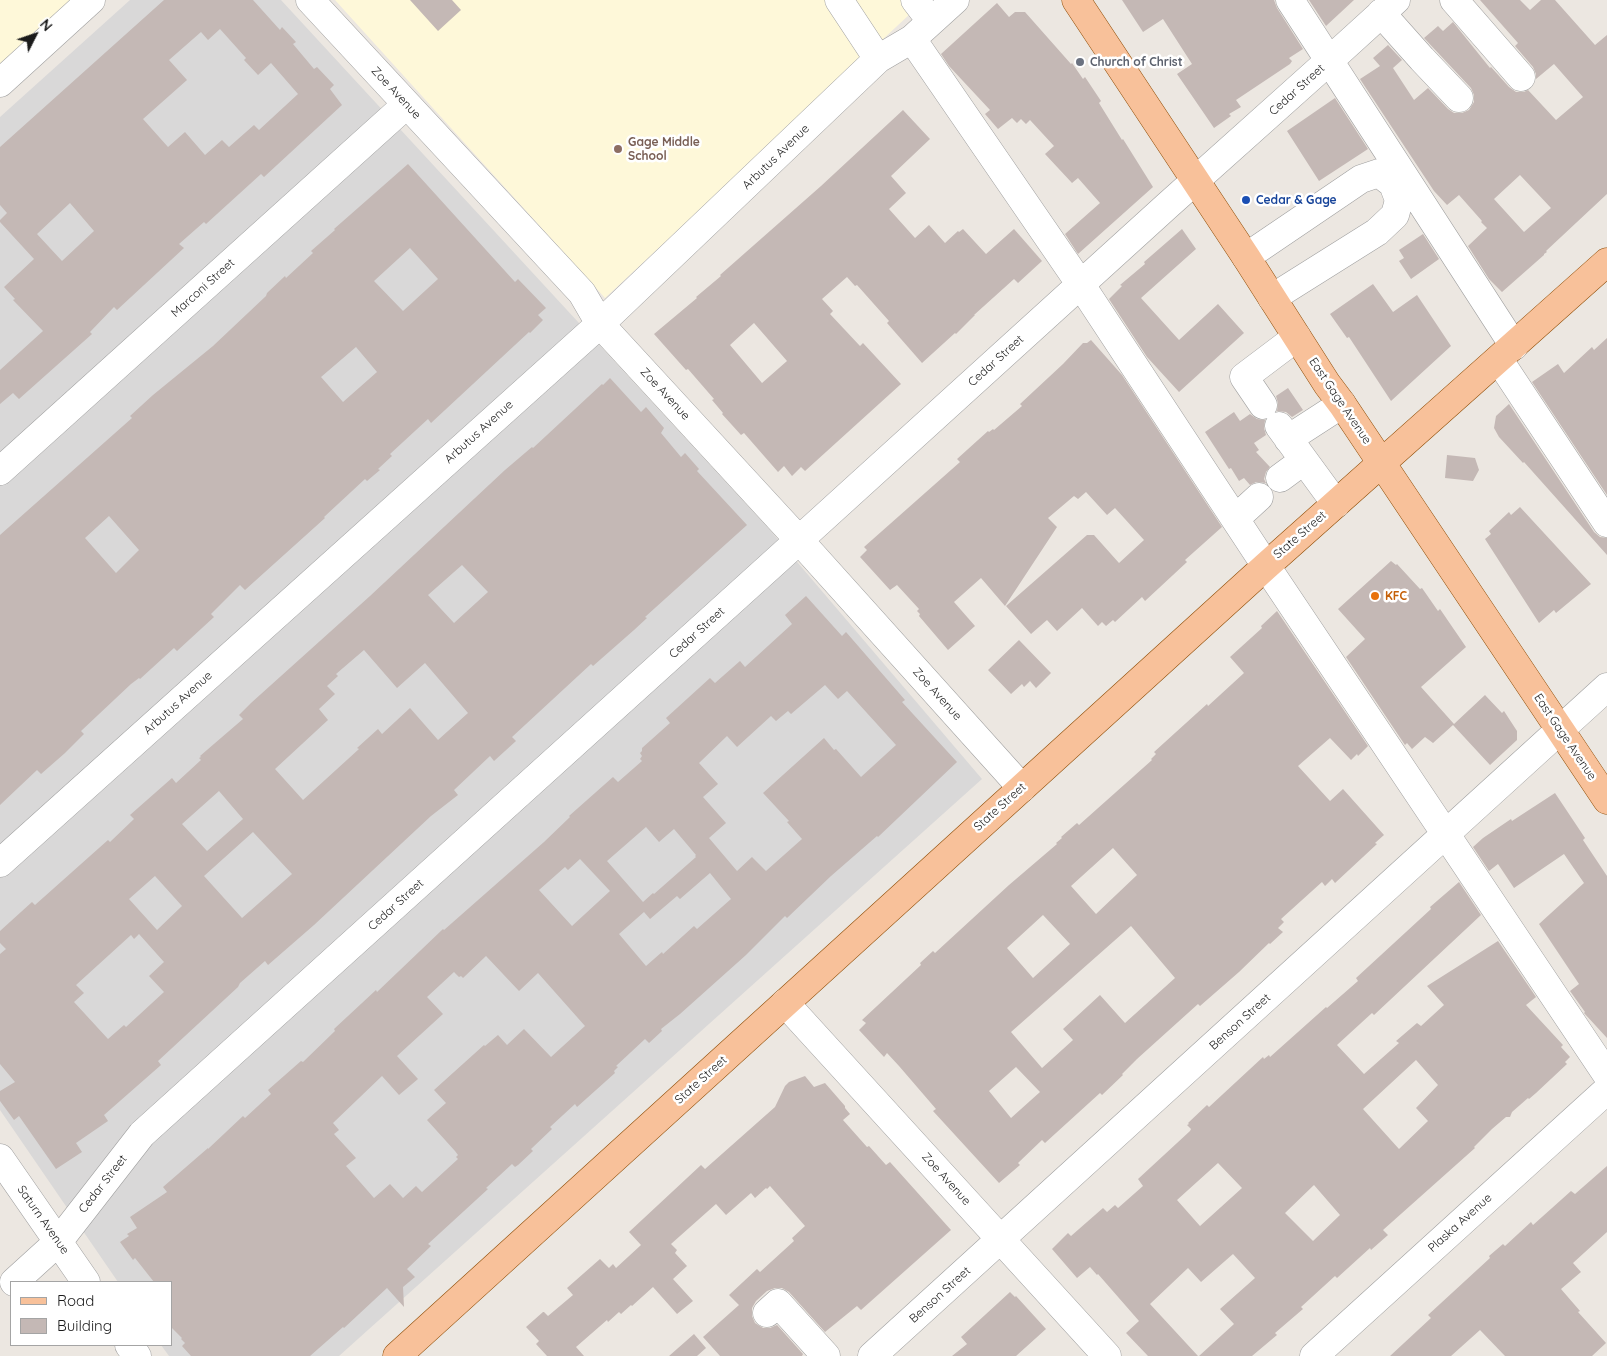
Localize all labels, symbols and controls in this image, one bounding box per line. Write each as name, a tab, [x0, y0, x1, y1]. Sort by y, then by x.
north arrow	[10, 10, 60, 60]
text: N	[36, 15, 56, 35]
place label: Church of Christ	[1090, 55, 1183, 69]
marker: Church of Christ	[1074, 56, 1086, 68]
street label: Cedar Street	[1266, 61, 1328, 119]
street label: Zoe Avenue	[368, 64, 424, 122]
street label: Arbutus Avenue	[740, 121, 812, 193]
place label: Gage Middle School	[628, 135, 700, 163]
marker: Gage Middle School	[612, 143, 624, 155]
place label: Cedar & Gage	[1256, 193, 1337, 207]
marker: Cedar & Gage	[1240, 194, 1252, 206]
street label: Marconi Street	[168, 256, 238, 320]
street label: Cedar Street	[965, 332, 1027, 390]
street label: East Gage Avenue	[1306, 355, 1374, 447]
street label: Zoe Avenue	[637, 365, 693, 423]
street label: Arbutus Avenue	[442, 397, 516, 467]
street label: State Street	[1271, 508, 1329, 562]
place label: KFC	[1385, 589, 1407, 603]
marker: KFC	[1369, 590, 1381, 602]
street label: Cedar Street	[666, 604, 728, 662]
street label: Zoe Avenue	[910, 665, 964, 723]
street label: Arbutus Avenue	[141, 668, 215, 738]
street label: East Gage Avenue	[1531, 691, 1599, 783]
street label: State Street	[971, 780, 1029, 834]
street label: Cedar Street	[365, 876, 427, 934]
street label: Benson Street	[1206, 991, 1274, 1053]
street label: State Street	[672, 1053, 730, 1107]
street label: Zoe Avenue	[919, 1150, 973, 1208]
street label: Cedar Street	[76, 1152, 130, 1216]
street label: Saturn Avenue	[14, 1183, 72, 1257]
street label: Plaska Avenue	[1425, 1191, 1495, 1255]
street label: Benson Street	[906, 1264, 974, 1326]
legend	[10, 1281, 172, 1346]
text: Road	[57, 1291, 94, 1310]
text: Building	[57, 1316, 112, 1335]

